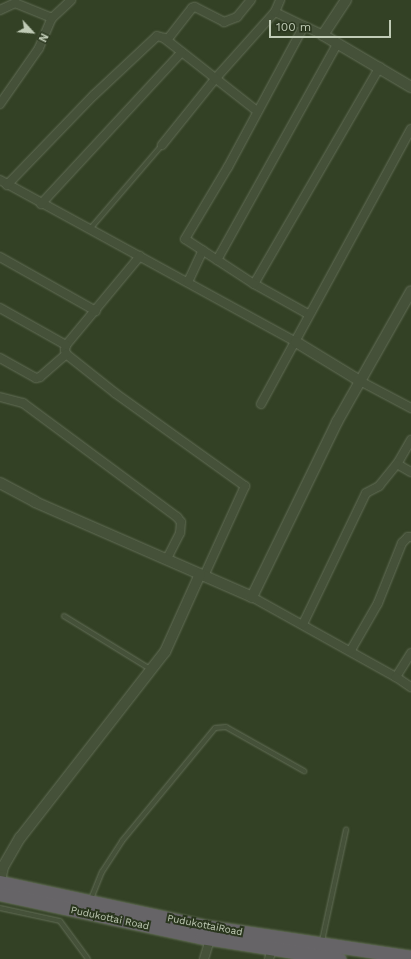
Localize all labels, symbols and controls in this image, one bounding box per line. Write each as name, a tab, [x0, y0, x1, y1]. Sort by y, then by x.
north arrow	[12, 12, 52, 52]
scale bar	[271, 12, 393, 38]
text: 100 m	[276, 20, 311, 34]
text: N	[36, 31, 51, 44]
street label: Pudukottai Road	[70, 904, 150, 932]
street label: PudukottaiRoad	[166, 912, 244, 938]

